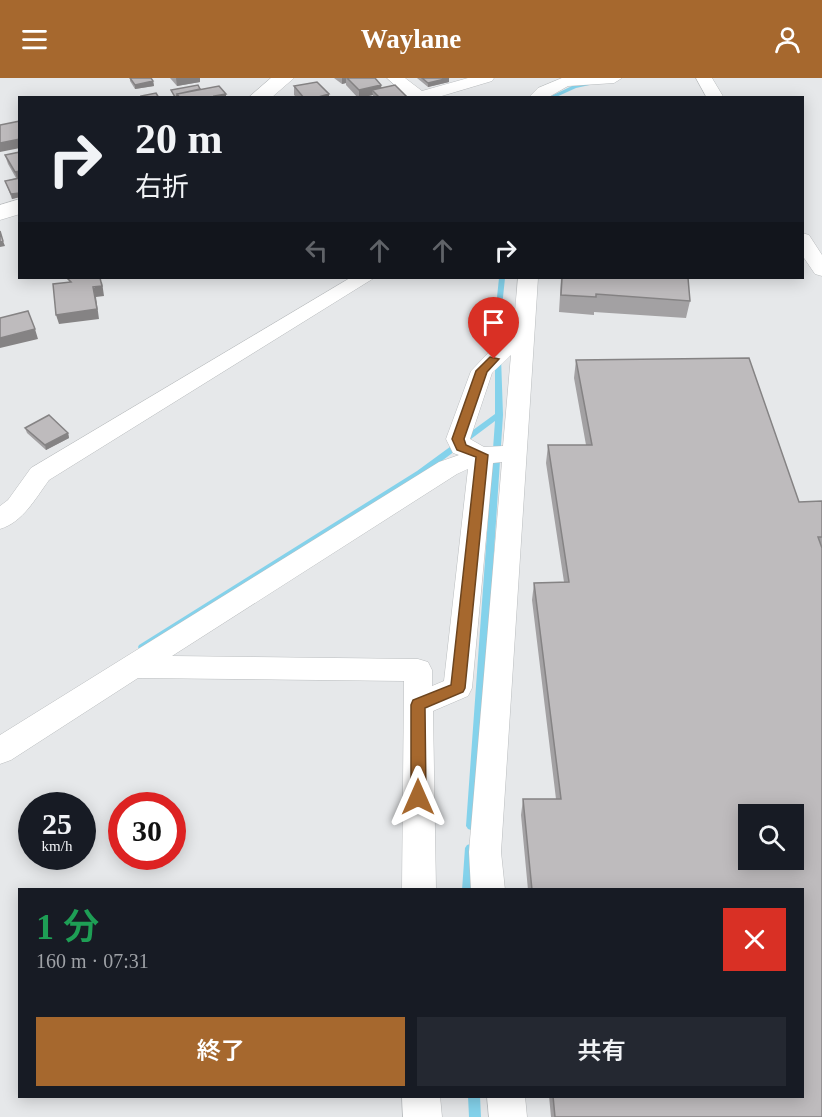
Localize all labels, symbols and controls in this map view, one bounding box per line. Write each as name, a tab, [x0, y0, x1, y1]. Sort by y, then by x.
icon: menu	[18, 23, 51, 56]
icon: person	[771, 23, 804, 56]
text: Waylane	[361, 24, 461, 54]
text: 20 m	[135, 116, 223, 162]
icon: right	[36, 120, 114, 198]
text: 右折	[135, 172, 189, 202]
icon: left	[300, 234, 333, 267]
icon: ahead	[363, 234, 396, 267]
icon: ahead	[426, 234, 459, 267]
icon: right	[489, 234, 522, 267]
pin	[468, 297, 519, 359]
icon: arrive	[477, 306, 510, 339]
position arrow	[386, 765, 450, 829]
speed limit sign: 30	[108, 792, 186, 870]
map controls	[738, 804, 804, 870]
button: search	[738, 804, 804, 870]
text: 25	[42, 807, 72, 840]
text: km/h	[42, 838, 72, 854]
text: 1 分	[36, 907, 99, 947]
button: close	[723, 908, 786, 971]
text: 160 m · 07:31	[36, 950, 149, 972]
button: 終了	[36, 1017, 405, 1086]
button: 共有	[417, 1017, 786, 1086]

